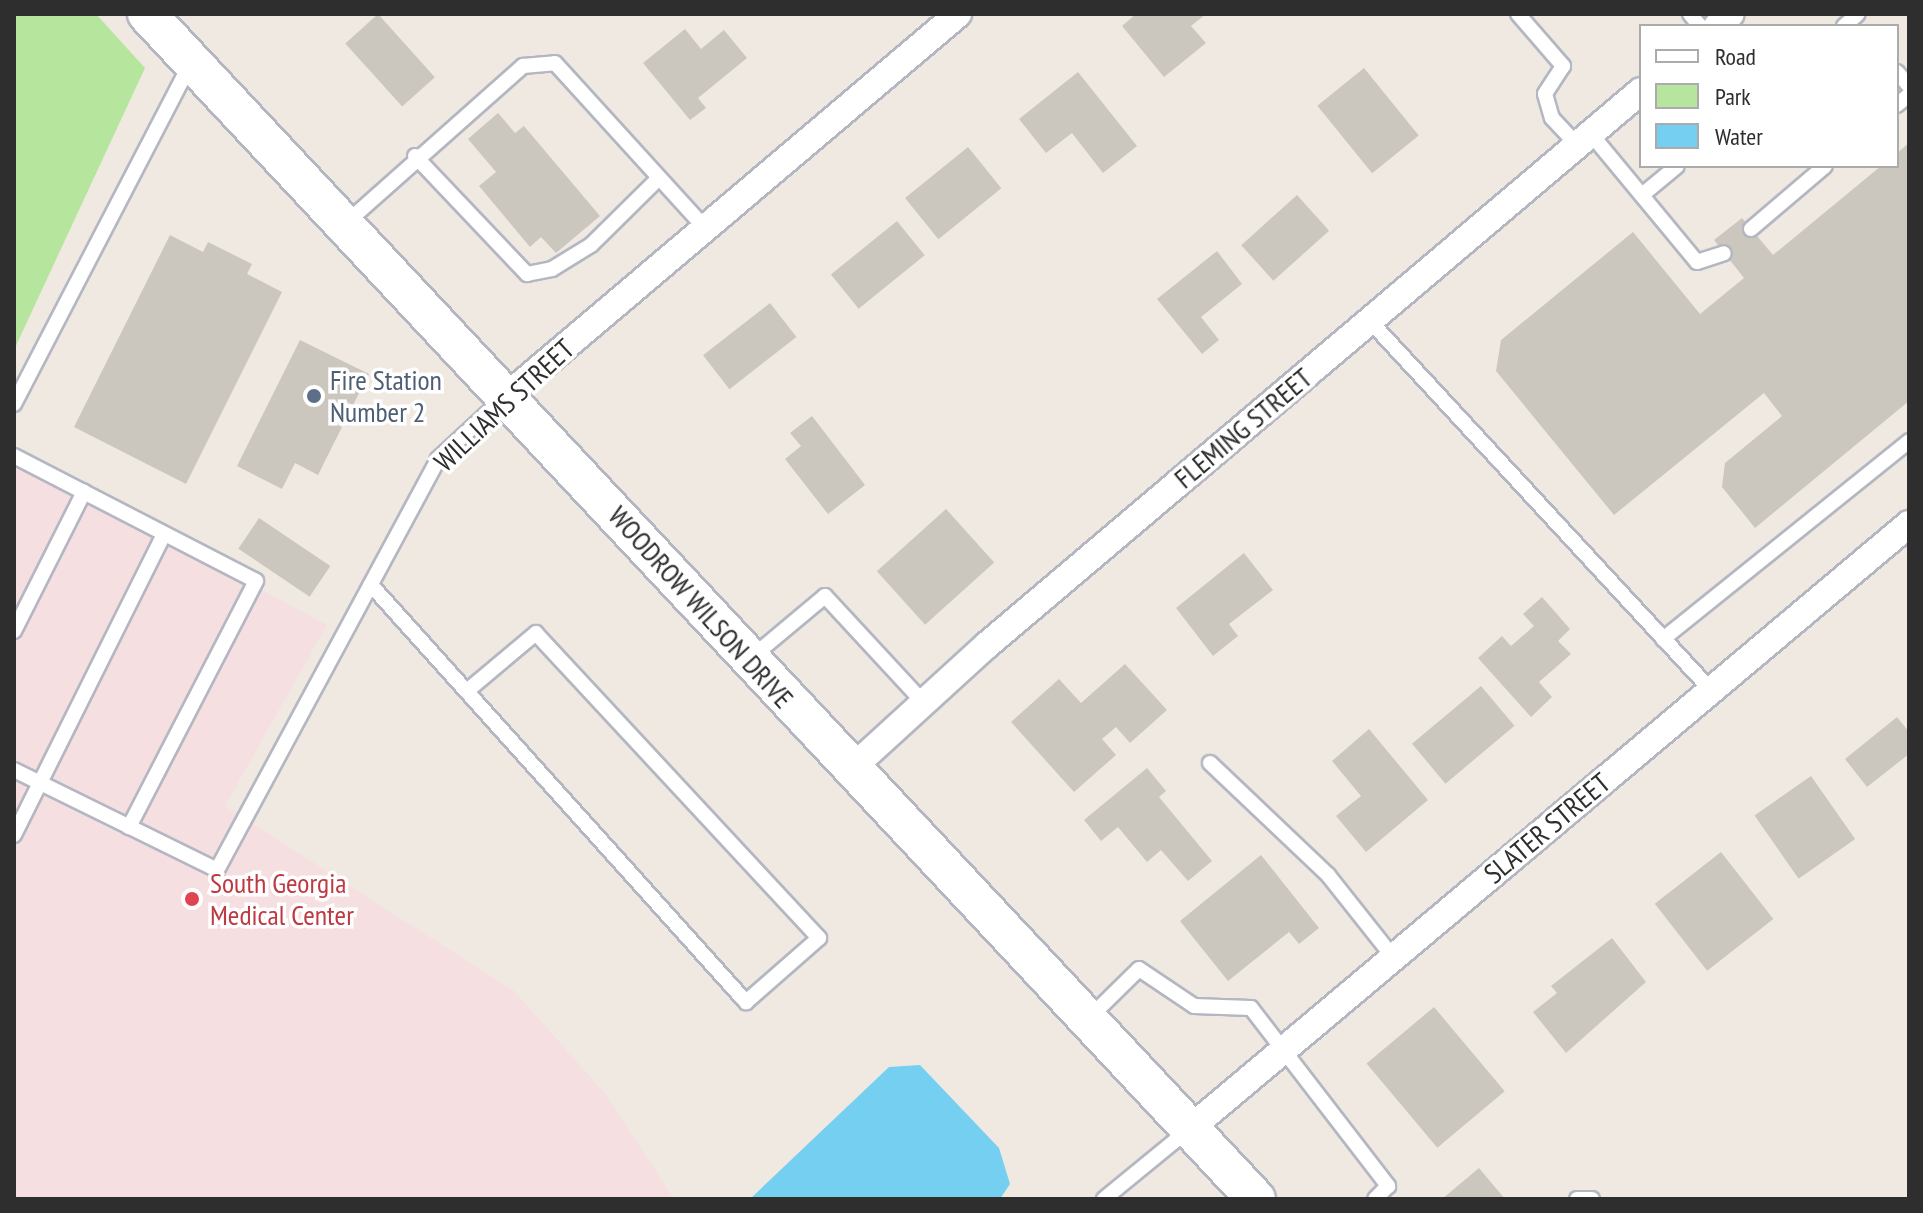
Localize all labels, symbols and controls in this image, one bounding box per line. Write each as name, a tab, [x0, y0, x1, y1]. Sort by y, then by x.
legend	[1639, 24, 1899, 168]
text: Road	[1715, 41, 1756, 72]
text: Park	[1715, 81, 1751, 112]
text: Water	[1715, 121, 1763, 152]
street label: WILLIAMS STREET	[427, 332, 581, 478]
street label: FLEMING STREET	[1168, 361, 1318, 495]
place label: Fire Station Number 2	[330, 363, 442, 429]
marker: Fire Station Number 2	[305, 387, 323, 405]
street label: WOODROW WILSON DRIVE	[601, 499, 801, 715]
street label: SLATER STREET	[1477, 766, 1617, 890]
place label: South Georgia Medical Center	[210, 866, 354, 932]
marker: South Georgia Medical Center	[181, 888, 203, 910]

